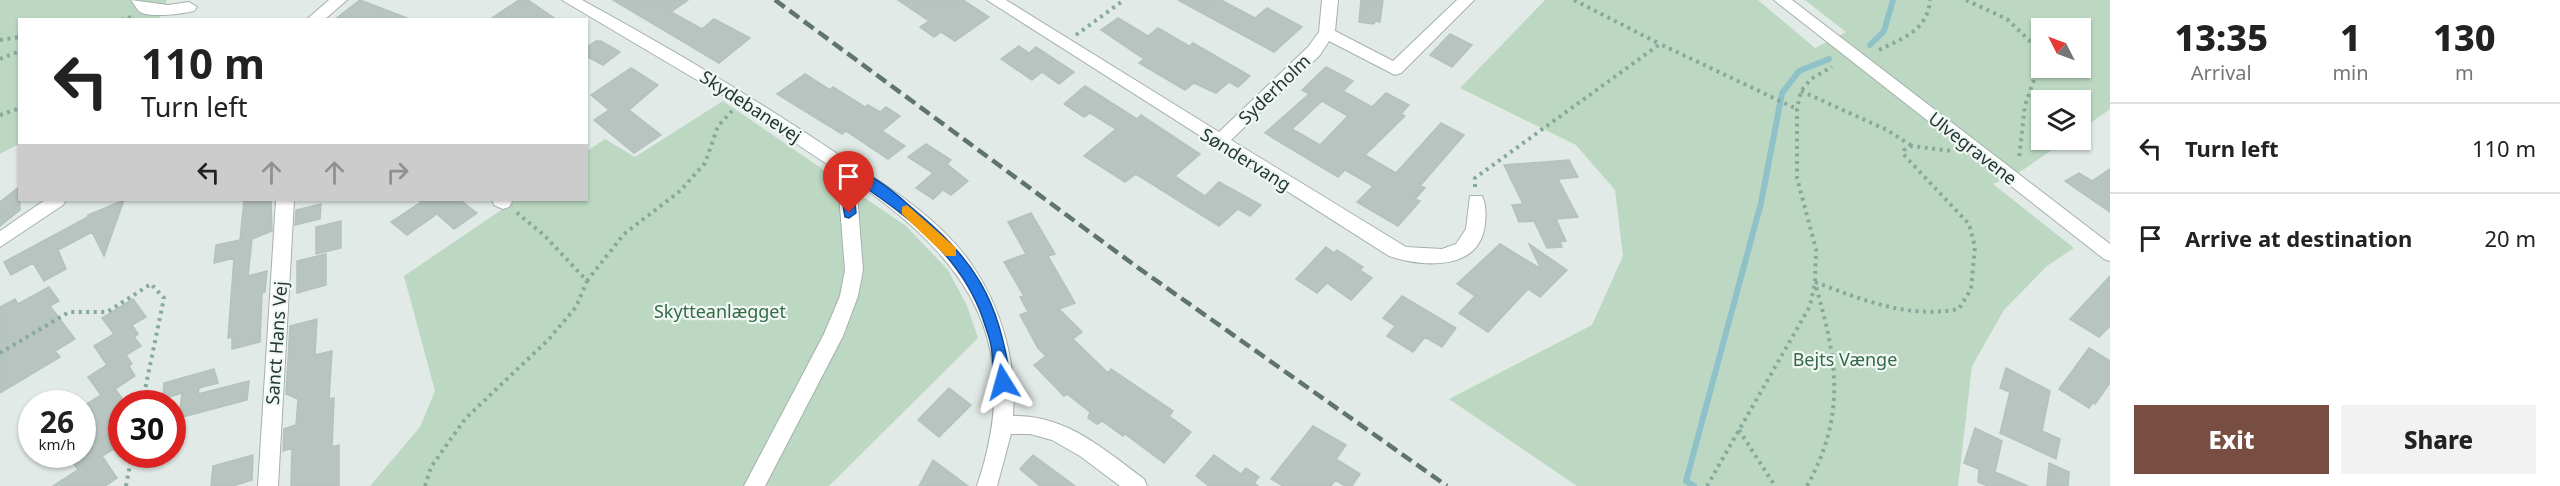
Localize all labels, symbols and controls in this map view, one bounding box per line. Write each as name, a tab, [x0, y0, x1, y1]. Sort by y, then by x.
text: 13:35	[2174, 13, 2268, 62]
text: 1	[2340, 13, 2361, 62]
text: 130	[2433, 13, 2496, 62]
north arrow	[2031, 18, 2091, 78]
map controls	[2031, 18, 2091, 150]
text: 110 m	[141, 34, 265, 91]
icon: left	[42, 42, 120, 120]
street label: Syderholm	[1233, 49, 1315, 129]
text: Arrival	[2191, 59, 2252, 86]
text: min	[2332, 59, 2369, 86]
text: m	[2455, 59, 2474, 86]
street label: Skydebanevej	[696, 64, 806, 148]
text: Turn left	[141, 88, 247, 125]
button: layers	[2031, 90, 2091, 150]
street label: Ulvegravene	[1924, 106, 2022, 190]
street label: Søndervang	[1196, 122, 1296, 196]
icon: left	[2134, 132, 2167, 165]
text: Turn left	[2185, 133, 2279, 163]
text: 110 m	[2472, 133, 2536, 163]
pin	[823, 151, 874, 213]
icon: left	[192, 156, 225, 189]
icon: ahead	[255, 156, 288, 189]
icon: ahead	[318, 156, 351, 189]
icon: right	[381, 156, 414, 189]
icon: arrive	[832, 160, 865, 193]
icon: arrive	[2134, 222, 2167, 255]
text: Arrive at destination	[2185, 223, 2412, 253]
text: 20 m	[2485, 223, 2536, 253]
street label: Sanct Hans Vej	[260, 280, 292, 406]
park label: Skytteanlægget	[654, 299, 787, 323]
park label: Bejts Vænge	[1793, 347, 1897, 371]
position arrow	[971, 350, 1035, 414]
speed limit sign: 30	[108, 390, 186, 468]
text: 26	[40, 401, 74, 442]
button: Exit	[2134, 405, 2329, 474]
button: Share	[2341, 405, 2536, 474]
text: km/h	[39, 434, 75, 454]

